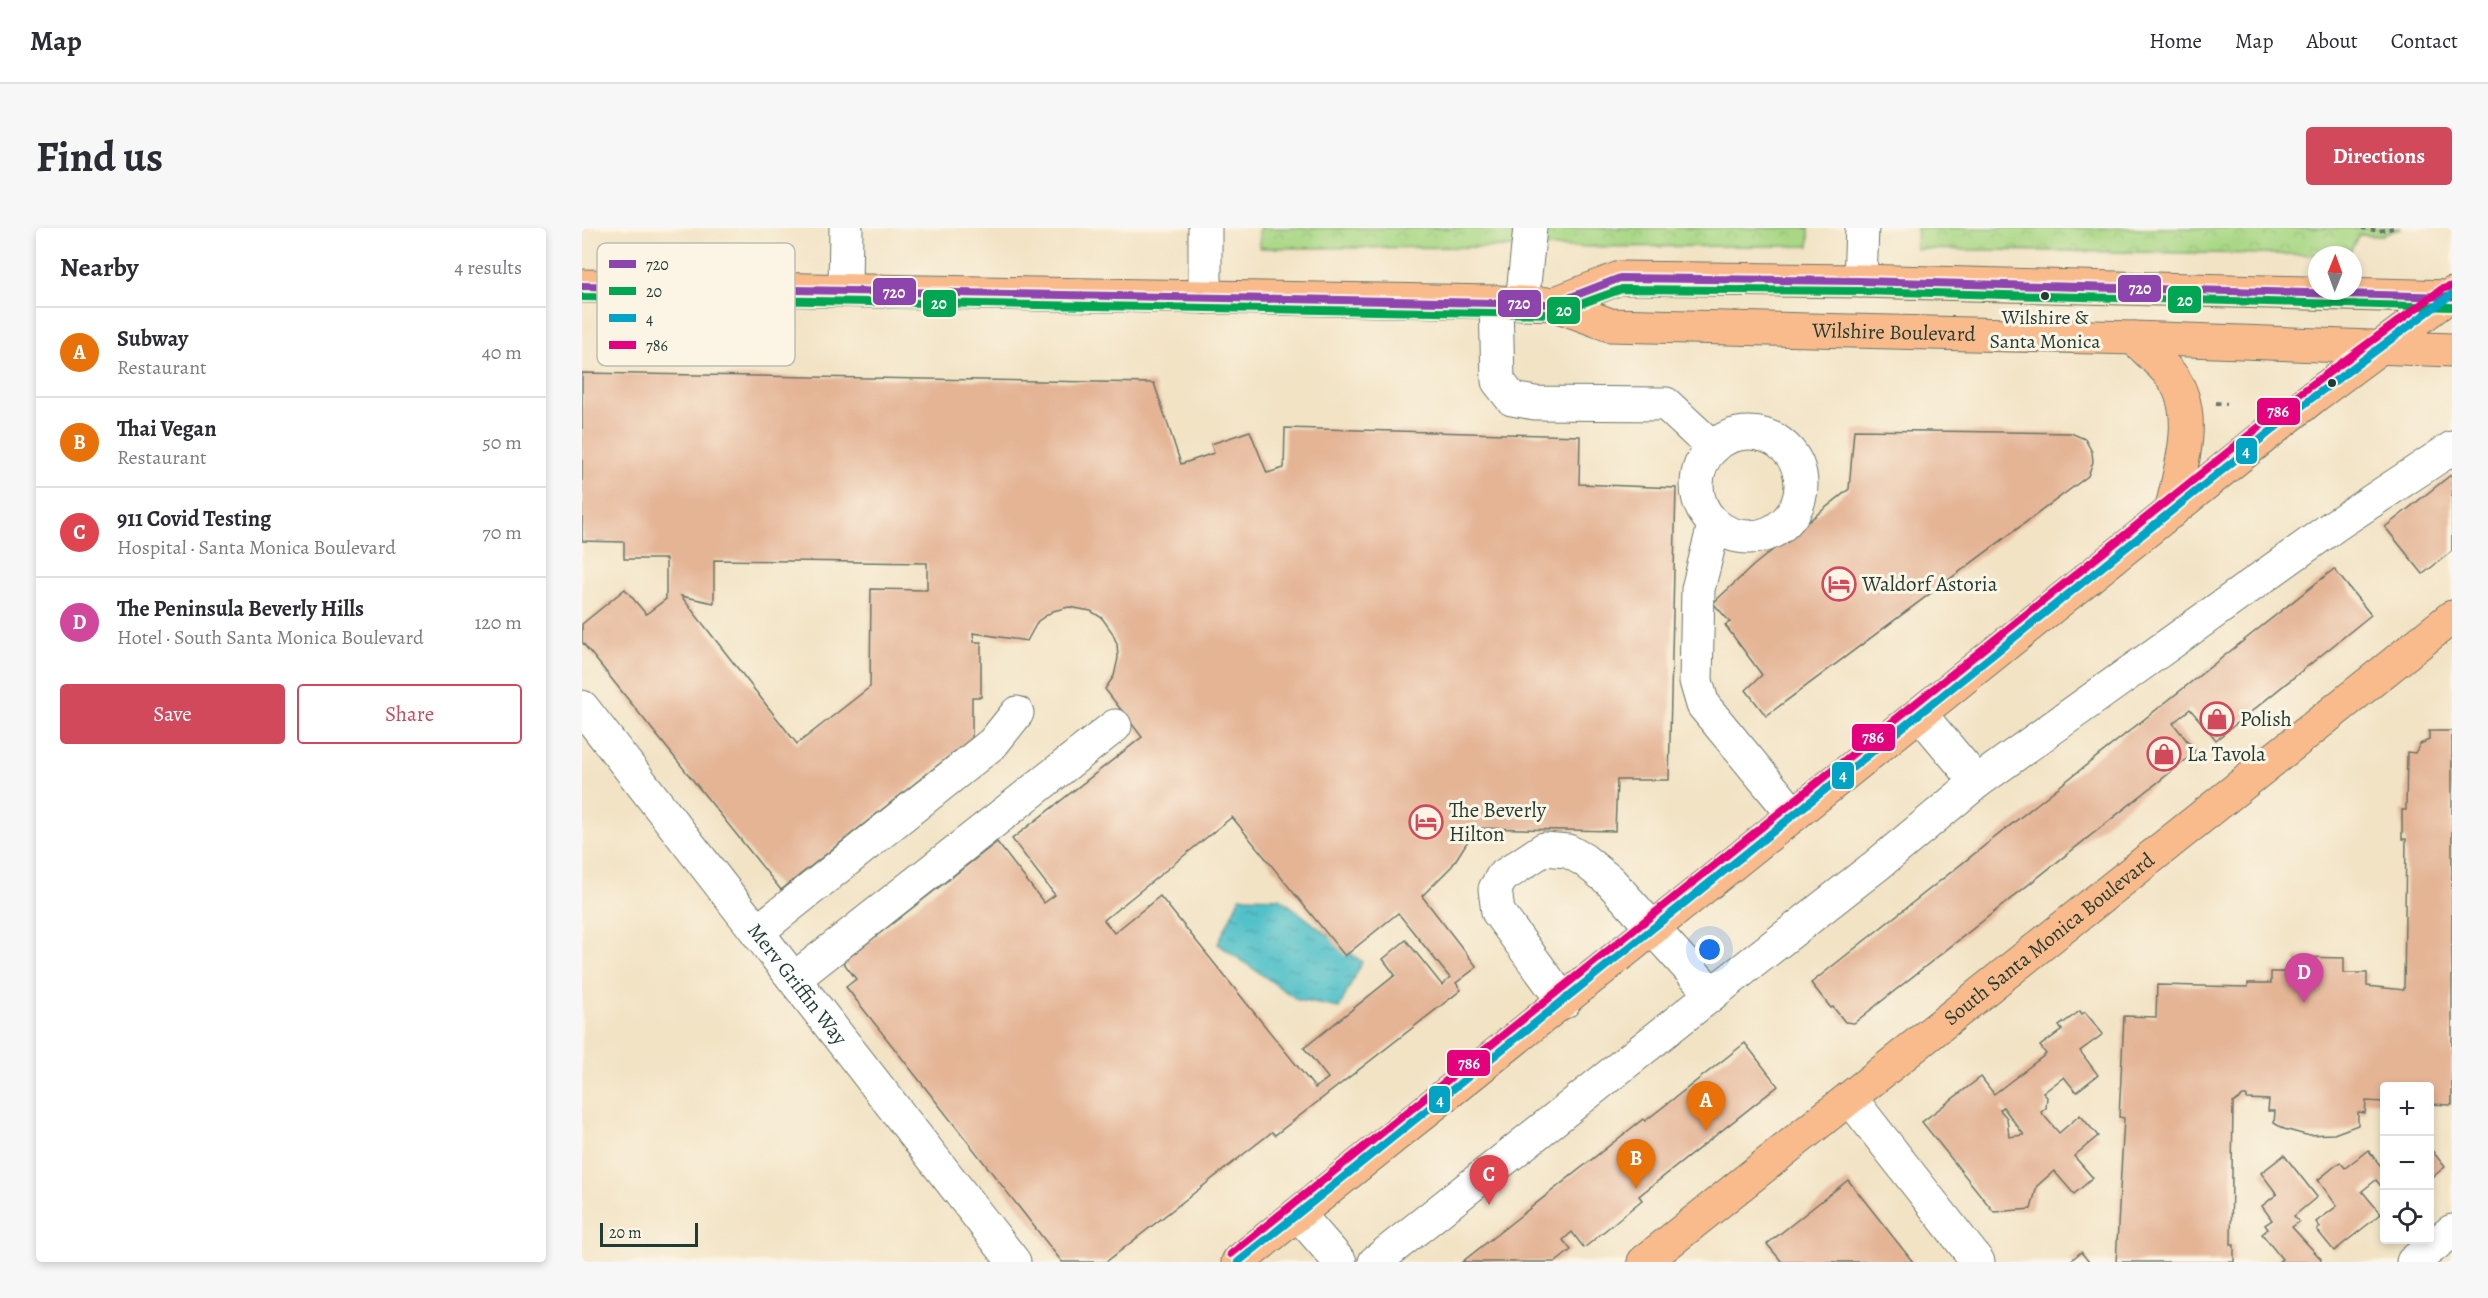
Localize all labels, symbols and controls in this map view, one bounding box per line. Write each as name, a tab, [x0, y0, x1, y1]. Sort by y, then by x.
text: Map	[30, 22, 82, 60]
text: Home	[2149, 27, 2202, 55]
text: Map	[2235, 27, 2273, 55]
text: About	[2306, 27, 2358, 55]
text: Contact	[2391, 27, 2458, 55]
button: Directions	[2306, 127, 2452, 185]
text: Find us	[36, 128, 163, 185]
legend	[597, 243, 795, 366]
north arrow	[2308, 246, 2362, 300]
text: Nearby	[60, 250, 139, 285]
text: 4 results	[454, 254, 522, 281]
text: 720	[646, 254, 669, 276]
line badge: 720	[2117, 274, 2162, 303]
line badge: 720	[872, 277, 917, 306]
text: 720	[2129, 278, 2151, 300]
text: 20	[646, 281, 662, 303]
text: 720	[883, 282, 905, 304]
line badge: 20	[2167, 285, 2202, 314]
line badge: 20	[922, 289, 957, 318]
line badge: 720	[1497, 289, 1542, 318]
marker: Wilshire & Santa Monica	[2039, 290, 2051, 302]
text: 20	[2177, 290, 2193, 312]
text: 20	[931, 293, 947, 315]
text: 720	[1508, 293, 1530, 315]
line badge: 20	[1546, 296, 1581, 325]
text: 20	[1556, 300, 1572, 322]
place label: Wilshire & Santa Monica	[1989, 304, 2101, 355]
text: 4	[646, 308, 653, 330]
street label: Wilshire Boulevard	[1811, 316, 1977, 348]
text: Subway	[117, 324, 188, 354]
text: 786	[646, 335, 668, 357]
text: A	[73, 339, 86, 366]
text: 40 m	[482, 339, 522, 366]
text: Restaurant	[117, 354, 207, 381]
unlabelled marker	[2326, 377, 2338, 389]
line badge: 786	[2256, 397, 2301, 426]
text: 786	[2267, 401, 2290, 423]
text: Thai Vegan	[117, 414, 217, 444]
text: B	[73, 429, 86, 456]
text: 50 m	[482, 429, 522, 456]
line badge: 4	[2235, 437, 2258, 465]
text: 4	[2242, 441, 2250, 463]
text: Restaurant	[117, 444, 207, 471]
text: 911 Covid Testing	[117, 504, 271, 534]
text: C	[73, 519, 86, 546]
text: 70 m	[482, 519, 522, 546]
text: Hospital · Santa Monica Boulevard	[117, 534, 396, 561]
hotel icon: Waldorf Astoria	[1821, 566, 1857, 602]
place label: Waldorf Astoria	[1861, 570, 1998, 598]
text: The Peninsula Beverly Hills	[117, 594, 364, 624]
text: D	[73, 609, 86, 636]
text: 120 m	[474, 609, 522, 636]
text: Hotel · South Santa Monica Boulevard	[117, 624, 424, 651]
button: Save	[60, 684, 285, 744]
button: Share	[297, 684, 522, 744]
shop icon: Polish	[2199, 701, 2235, 737]
place label: Polish	[2240, 705, 2292, 733]
line badge: 786	[1851, 723, 1896, 752]
text: 786	[1862, 727, 1885, 749]
shop icon: La Tavola	[2146, 736, 2182, 772]
place label: La Tavola	[2187, 740, 2266, 768]
line badge: 4	[1831, 761, 1855, 790]
text: 4	[1839, 765, 1847, 787]
place label: The Beverly Hilton	[1449, 796, 1547, 848]
hotel icon: The Beverly Hilton	[1408, 804, 1444, 840]
street label: South Santa Monica Boulevard	[1938, 846, 2161, 1032]
street label: Merv Griffin Way	[741, 917, 854, 1051]
your location	[1695, 935, 1724, 964]
pin: D	[2284, 954, 2324, 1003]
line badge: 786	[1446, 1049, 1491, 1077]
text: 786	[1458, 1053, 1481, 1075]
pin: A	[1686, 1082, 1726, 1131]
map controls	[2380, 1082, 2434, 1244]
button: +	[2380, 1082, 2434, 1136]
line badge: 4	[1428, 1085, 1451, 1114]
text: 4	[1436, 1090, 1444, 1112]
button: −	[2380, 1136, 2434, 1190]
pin: B	[1616, 1140, 1656, 1189]
pin: C	[1470, 1156, 1508, 1205]
button: locate	[2380, 1190, 2434, 1244]
scale bar	[600, 1220, 698, 1248]
text: 20 m	[609, 1222, 642, 1244]

